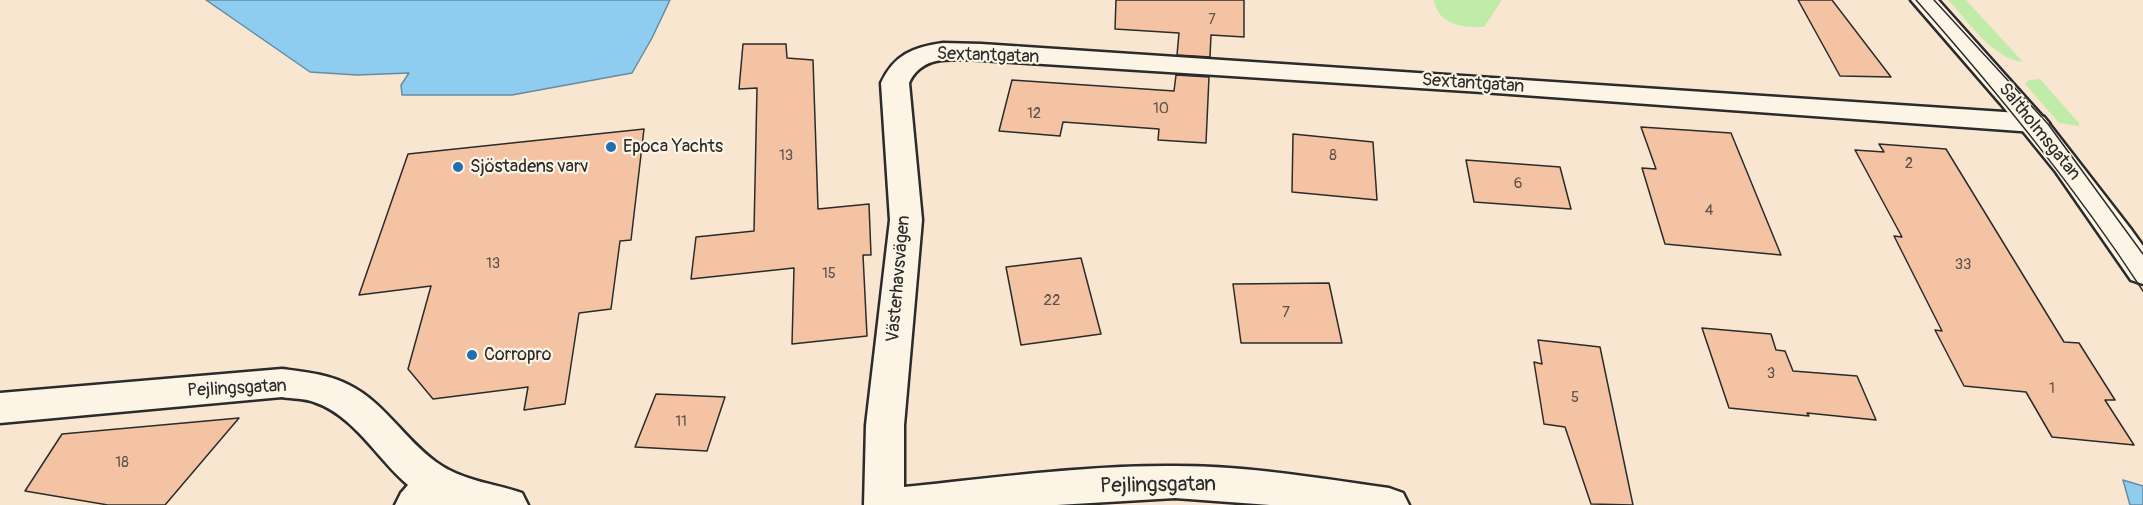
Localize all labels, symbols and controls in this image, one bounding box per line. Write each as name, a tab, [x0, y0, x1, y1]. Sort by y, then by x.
house number: 7	[1208, 12, 1216, 28]
street label: Sextantgatan	[936, 43, 1040, 69]
street label: Sextantgatan	[1421, 70, 1525, 98]
street label: Saltholmsgatan	[1993, 79, 2085, 185]
house number: 10	[1153, 100, 1169, 118]
house number: 12	[1027, 105, 1041, 123]
place label: Epoca Yachts	[623, 136, 723, 158]
marker: Epoca Yachts	[604, 140, 618, 154]
house number: 13	[779, 147, 793, 165]
house number: 8	[1329, 147, 1337, 165]
house number: 2	[1905, 155, 1913, 173]
place label: Sjöstadens varv	[470, 156, 588, 178]
marker: Sjöstadens varv	[451, 160, 465, 174]
house number: 6	[1514, 175, 1522, 193]
house number: 4	[1705, 202, 1713, 220]
street label: Västerhavsvägen	[883, 215, 915, 343]
house number: 13	[486, 255, 500, 273]
house number: 33	[1955, 256, 1971, 274]
house number: 15	[822, 265, 836, 283]
house number: 22	[1044, 292, 1060, 310]
house number: 7	[1282, 304, 1290, 322]
place label: Corropro	[484, 344, 551, 366]
marker: Corropro	[465, 348, 479, 362]
house number: 3	[1767, 365, 1775, 383]
street label: Pejlingsgatan	[187, 376, 287, 402]
house number: 1	[2049, 380, 2055, 398]
house number: 5	[1571, 389, 1579, 407]
house number: 11	[675, 413, 687, 431]
house number: 18	[115, 454, 129, 472]
street label: Pejlingsgatan	[1100, 472, 1216, 500]

